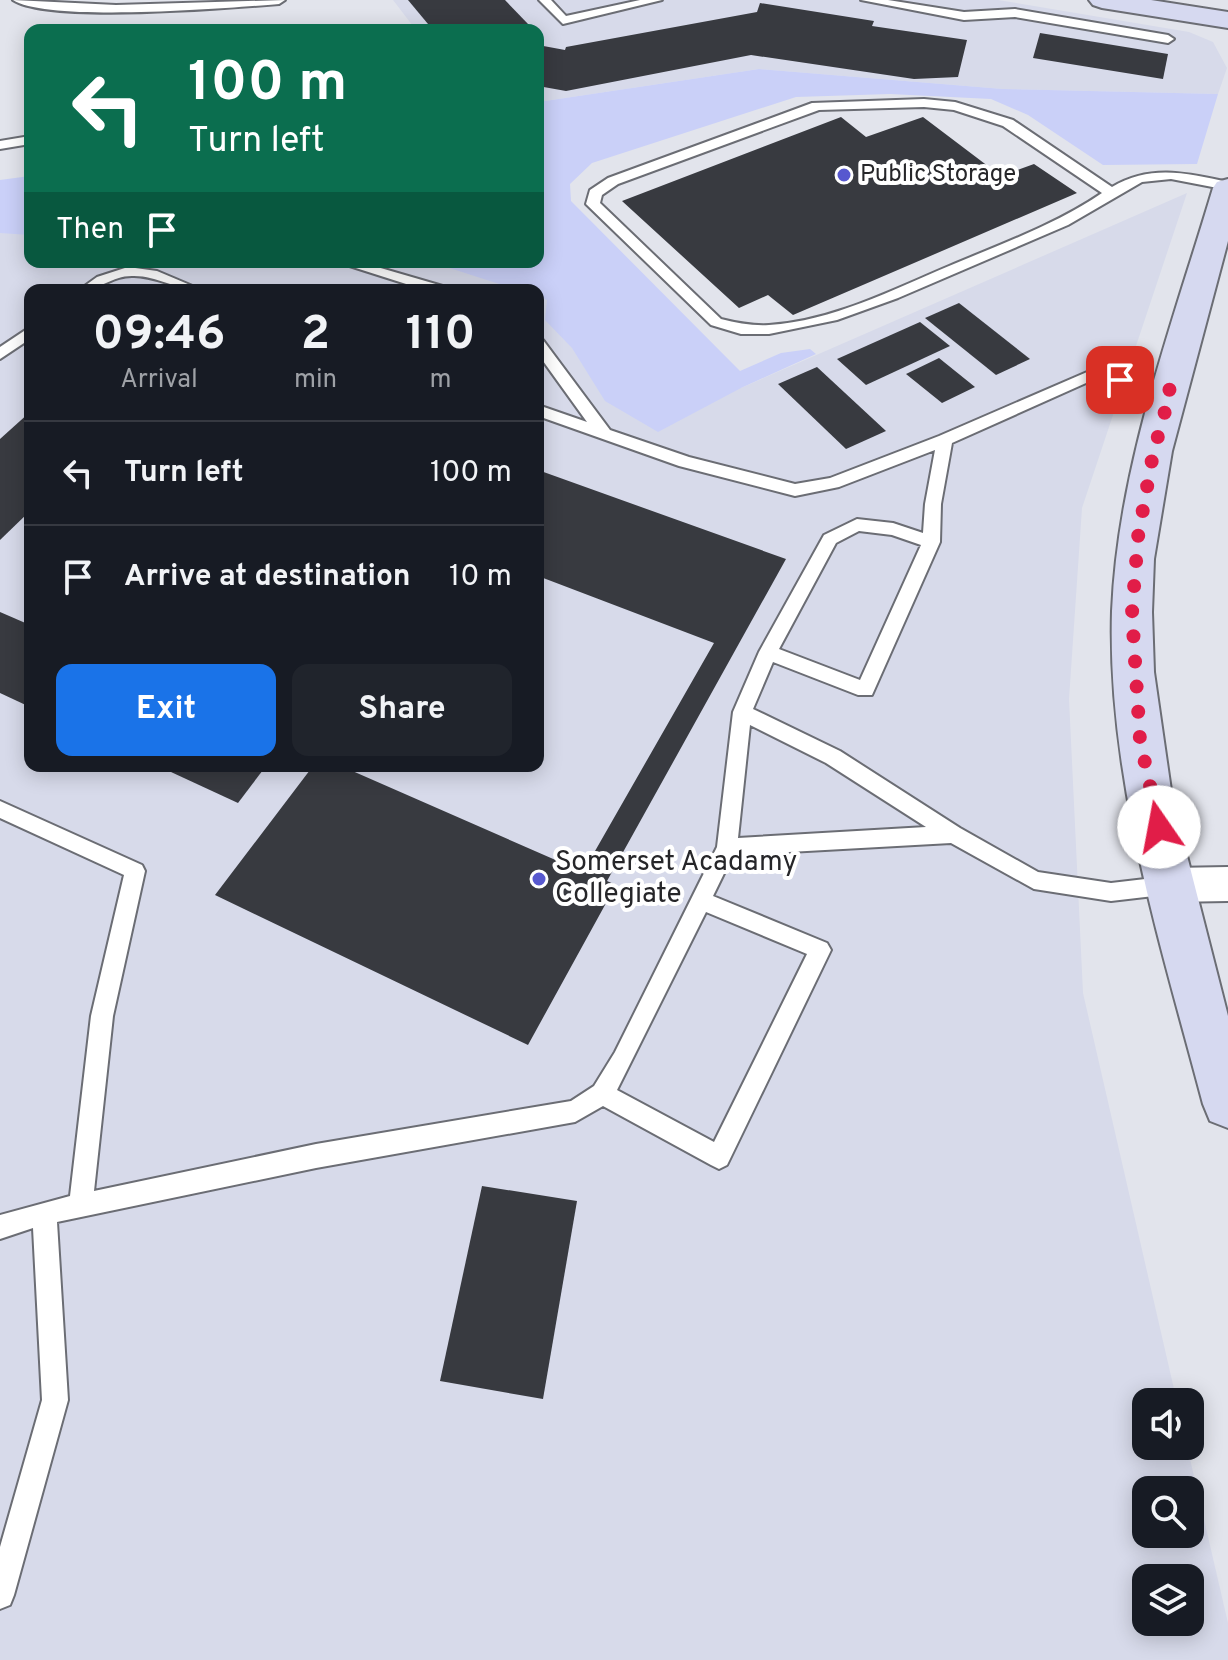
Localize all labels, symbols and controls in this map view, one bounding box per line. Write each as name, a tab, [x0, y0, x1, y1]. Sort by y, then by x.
text: 100 m	[188, 50, 347, 120]
icon: left	[56, 56, 160, 160]
text: Turn left	[188, 119, 325, 165]
place label: Public Storage	[860, 160, 1016, 190]
marker: Public Storage	[835, 166, 853, 184]
icon: arrive	[140, 208, 184, 252]
text: Then	[56, 212, 124, 249]
text: 09:46	[92, 306, 225, 366]
text: 2	[301, 306, 330, 366]
text: 110	[406, 306, 476, 366]
pin	[1086, 346, 1154, 414]
icon: arrive	[1098, 358, 1142, 402]
text: Arrival	[120, 364, 198, 397]
text: min	[294, 364, 337, 397]
text: m	[430, 364, 452, 397]
icon: left	[56, 451, 100, 495]
text: Turn left	[124, 455, 244, 492]
text: 100 m	[430, 455, 512, 492]
icon: arrive	[56, 555, 100, 599]
text: Arrive at destination	[124, 559, 410, 596]
text: 10 m	[449, 559, 512, 596]
button: Exit	[56, 664, 276, 756]
button: Share	[292, 664, 512, 756]
position arrow	[1117, 785, 1201, 869]
place label: Somerset Acadamy Collegiate	[555, 845, 797, 913]
marker: Somerset Acadamy Collegiate	[530, 870, 548, 888]
map controls	[1132, 1388, 1204, 1636]
button: sound	[1132, 1388, 1204, 1460]
button: search	[1132, 1476, 1204, 1548]
button: layers	[1132, 1564, 1204, 1636]

